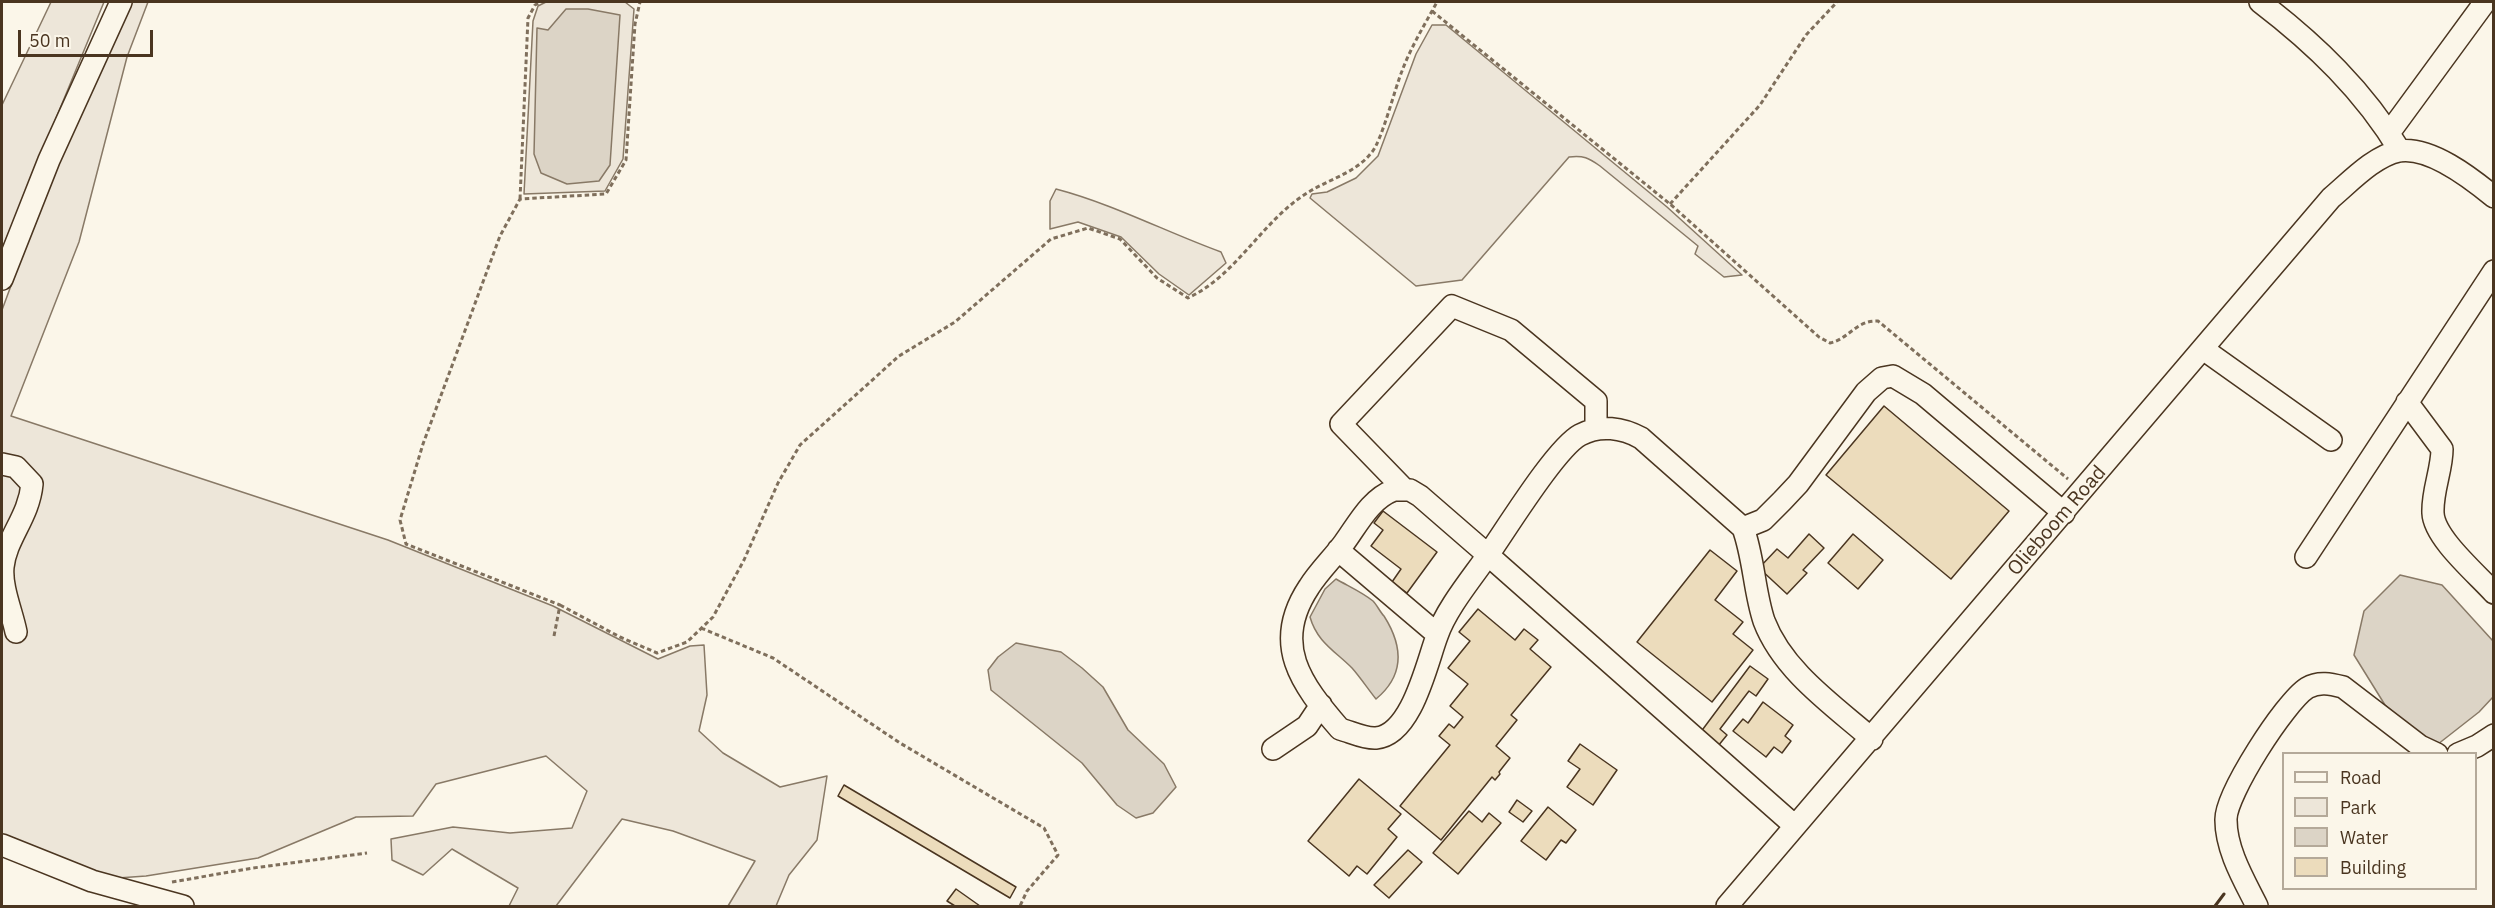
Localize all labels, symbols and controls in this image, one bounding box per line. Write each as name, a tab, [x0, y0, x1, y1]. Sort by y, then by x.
scale bar	[21, 18, 156, 56]
text: 50 m	[29, 29, 71, 52]
street label: Olieboom Road	[2003, 461, 2111, 581]
legend	[2282, 752, 2477, 890]
text: Road	[2340, 766, 2381, 789]
text: Park	[2340, 796, 2376, 819]
text: Water	[2340, 826, 2388, 849]
text: Building	[2340, 856, 2406, 879]

